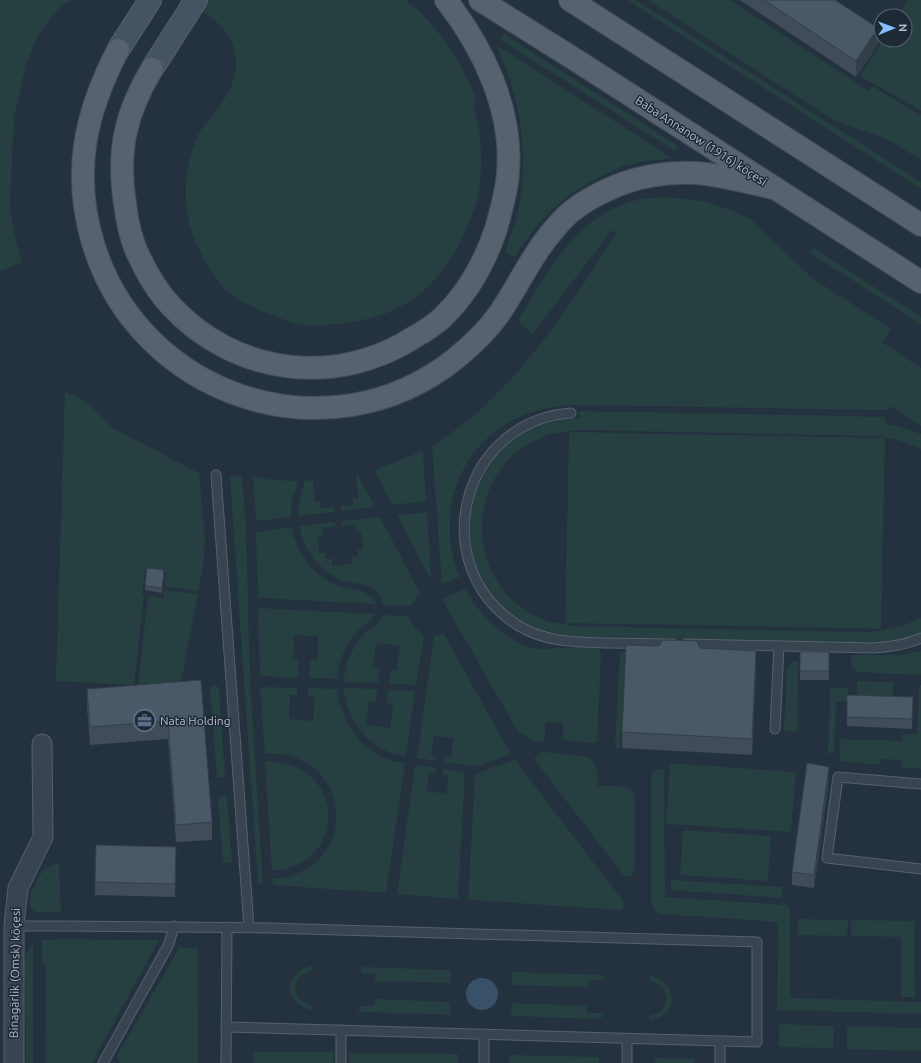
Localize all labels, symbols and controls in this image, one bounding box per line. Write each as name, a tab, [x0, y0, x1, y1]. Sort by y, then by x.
north arrow	[873, 8, 913, 48]
text: N	[897, 24, 909, 32]
street label: Baba Annanow (1916) köçesi	[633, 93, 769, 189]
office icon: Nata Holding	[132, 708, 158, 734]
place label: Nata Holding	[160, 714, 231, 727]
street label: Binagärlik (Omsk) köçesi	[7, 908, 23, 1038]

